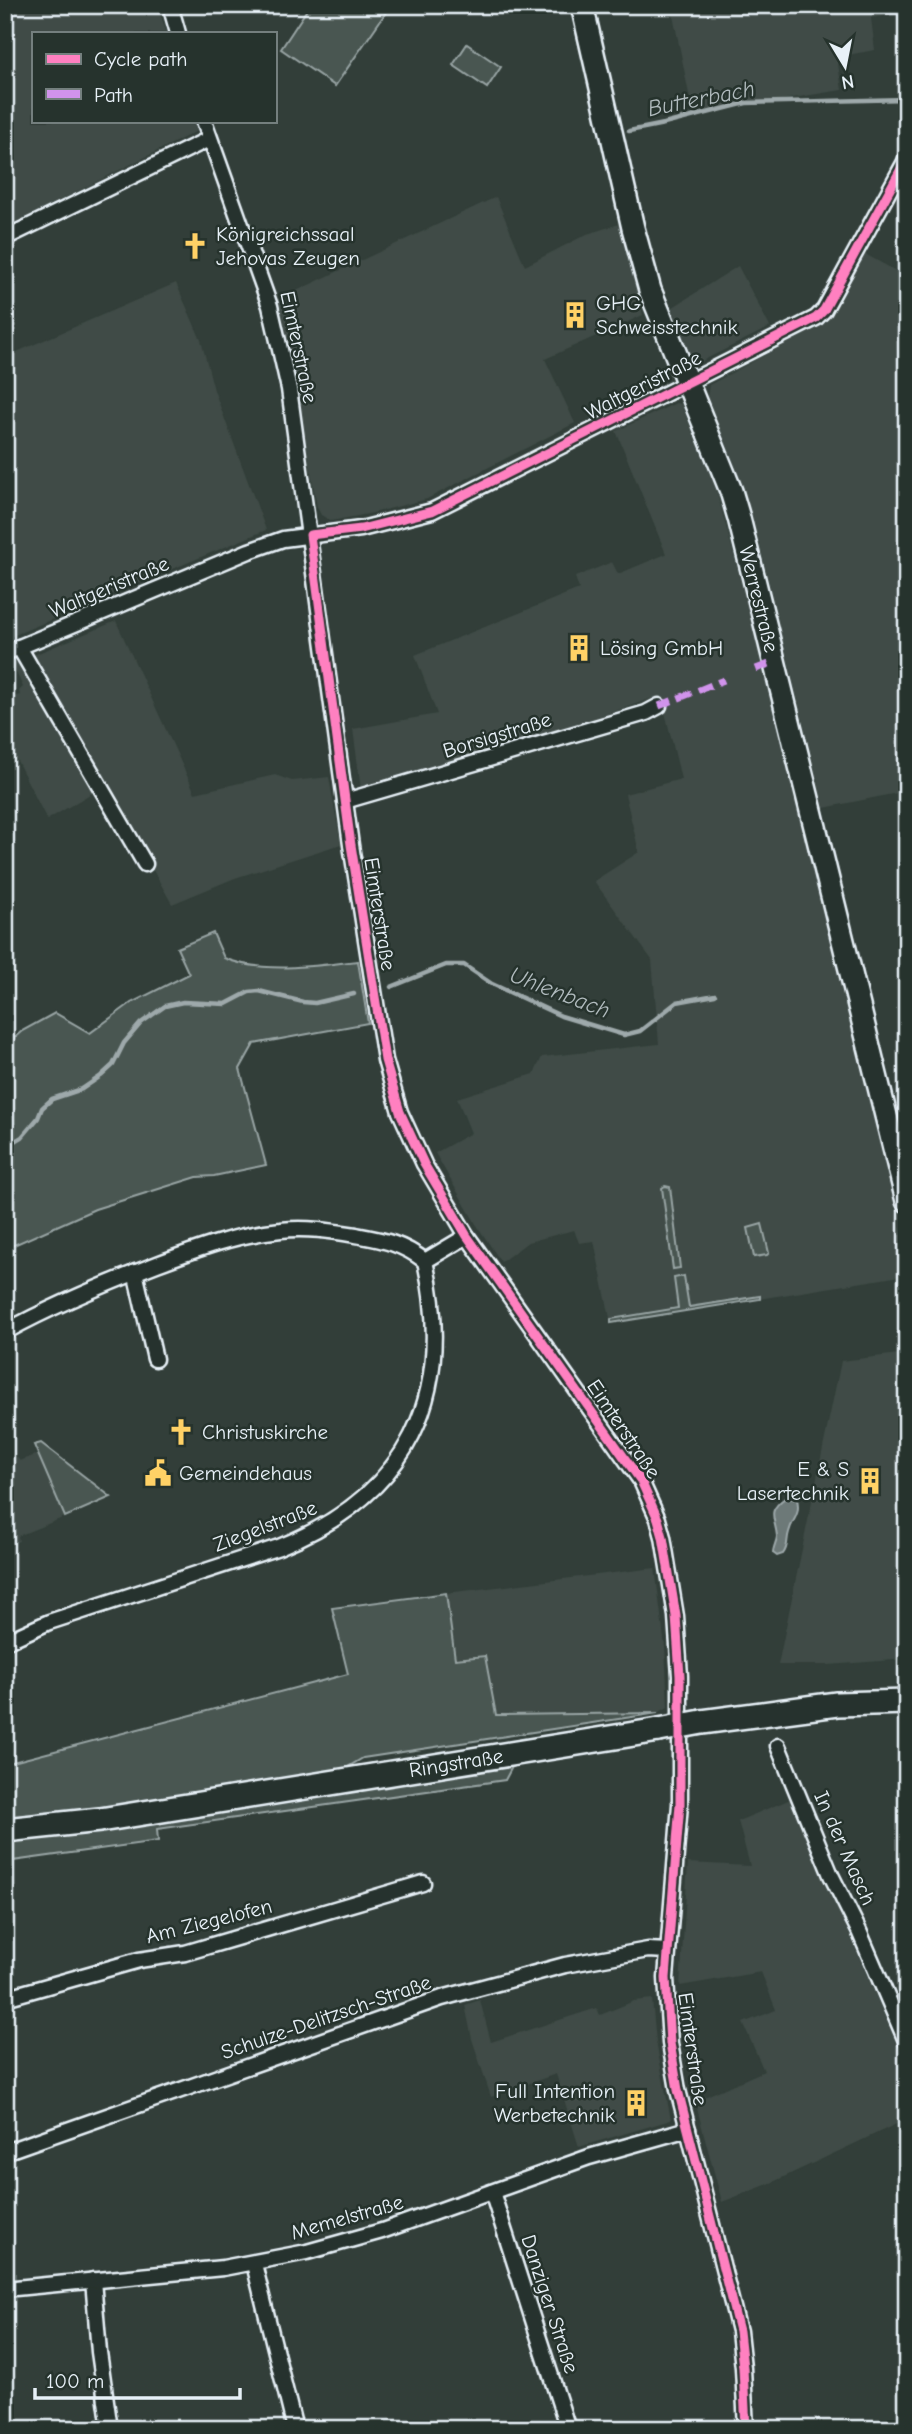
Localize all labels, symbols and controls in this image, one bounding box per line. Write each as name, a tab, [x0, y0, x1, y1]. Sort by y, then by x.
legend	[32, 32, 276, 122]
north arrow	[810, 32, 880, 102]
text: Cycle path	[94, 47, 187, 71]
text: N	[840, 70, 856, 94]
water label: Butterbach	[645, 75, 757, 122]
text: Path	[94, 83, 133, 107]
place label: Königreichssaal Jehovas Zeugen	[216, 222, 360, 270]
church icon: Königreichssaal Jehovas Zeugen	[180, 231, 210, 261]
street label: Eimterstraße	[275, 289, 323, 405]
place label: GHG Schweisstechnik	[596, 291, 738, 339]
building icon: GHG Schweisstechnik	[560, 300, 590, 330]
street label: Waltgeristraße	[581, 345, 705, 425]
street label: Werrestraße	[734, 543, 784, 655]
street label: Waltgeristraße	[46, 551, 172, 623]
building icon: Lösing GmbH	[564, 633, 594, 663]
place label: Lösing GmbH	[600, 636, 723, 660]
street label: Borsigstraße	[440, 707, 554, 763]
street label: Eimterstraße	[359, 856, 401, 972]
water label: Uhlenbach	[506, 961, 614, 1024]
street label: Eimterstraße	[582, 1375, 666, 1483]
church icon: Christuskirche	[166, 1417, 196, 1447]
place label: Christuskirche	[202, 1420, 328, 1444]
place label: E & S Lasertechnik	[737, 1457, 849, 1505]
public building icon: Gemeindehaus	[143, 1458, 173, 1488]
place label: Gemeindehaus	[179, 1461, 312, 1485]
building icon: E & S Lasertechnik	[855, 1466, 885, 1496]
street label: Ziegelstraße	[210, 1495, 320, 1557]
street label: Ringstraße	[407, 1744, 505, 1782]
street label: In der Masch	[809, 1787, 881, 1909]
street label: Am Ziegelofen	[144, 1894, 274, 1948]
street label: Schulze-Delitzsch-Straße	[218, 1970, 434, 2064]
street label: Eimterstraße	[673, 1991, 713, 2107]
place label: Full Intention Werbetechnik	[494, 2079, 615, 2127]
building icon: Full Intention Werbetechnik	[621, 2088, 651, 2118]
street label: Memelstraße	[288, 2190, 406, 2244]
street label: Danziger Straße	[516, 2232, 584, 2376]
scale bar	[35, 2357, 240, 2401]
text: 100 m	[46, 2369, 104, 2393]

